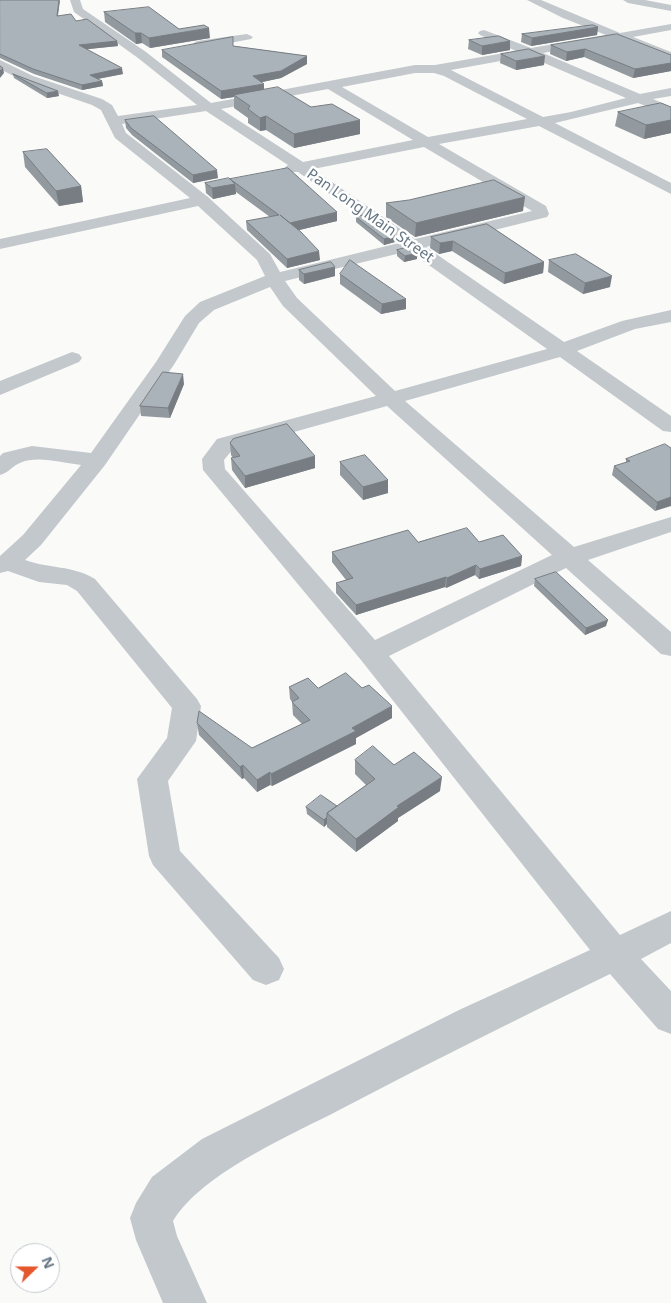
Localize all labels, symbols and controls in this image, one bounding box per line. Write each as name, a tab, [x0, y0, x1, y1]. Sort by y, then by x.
street label: Pan Long Main Street	[303, 165, 437, 267]
north arrow	[10, 1243, 60, 1293]
text: N	[37, 1254, 59, 1271]

